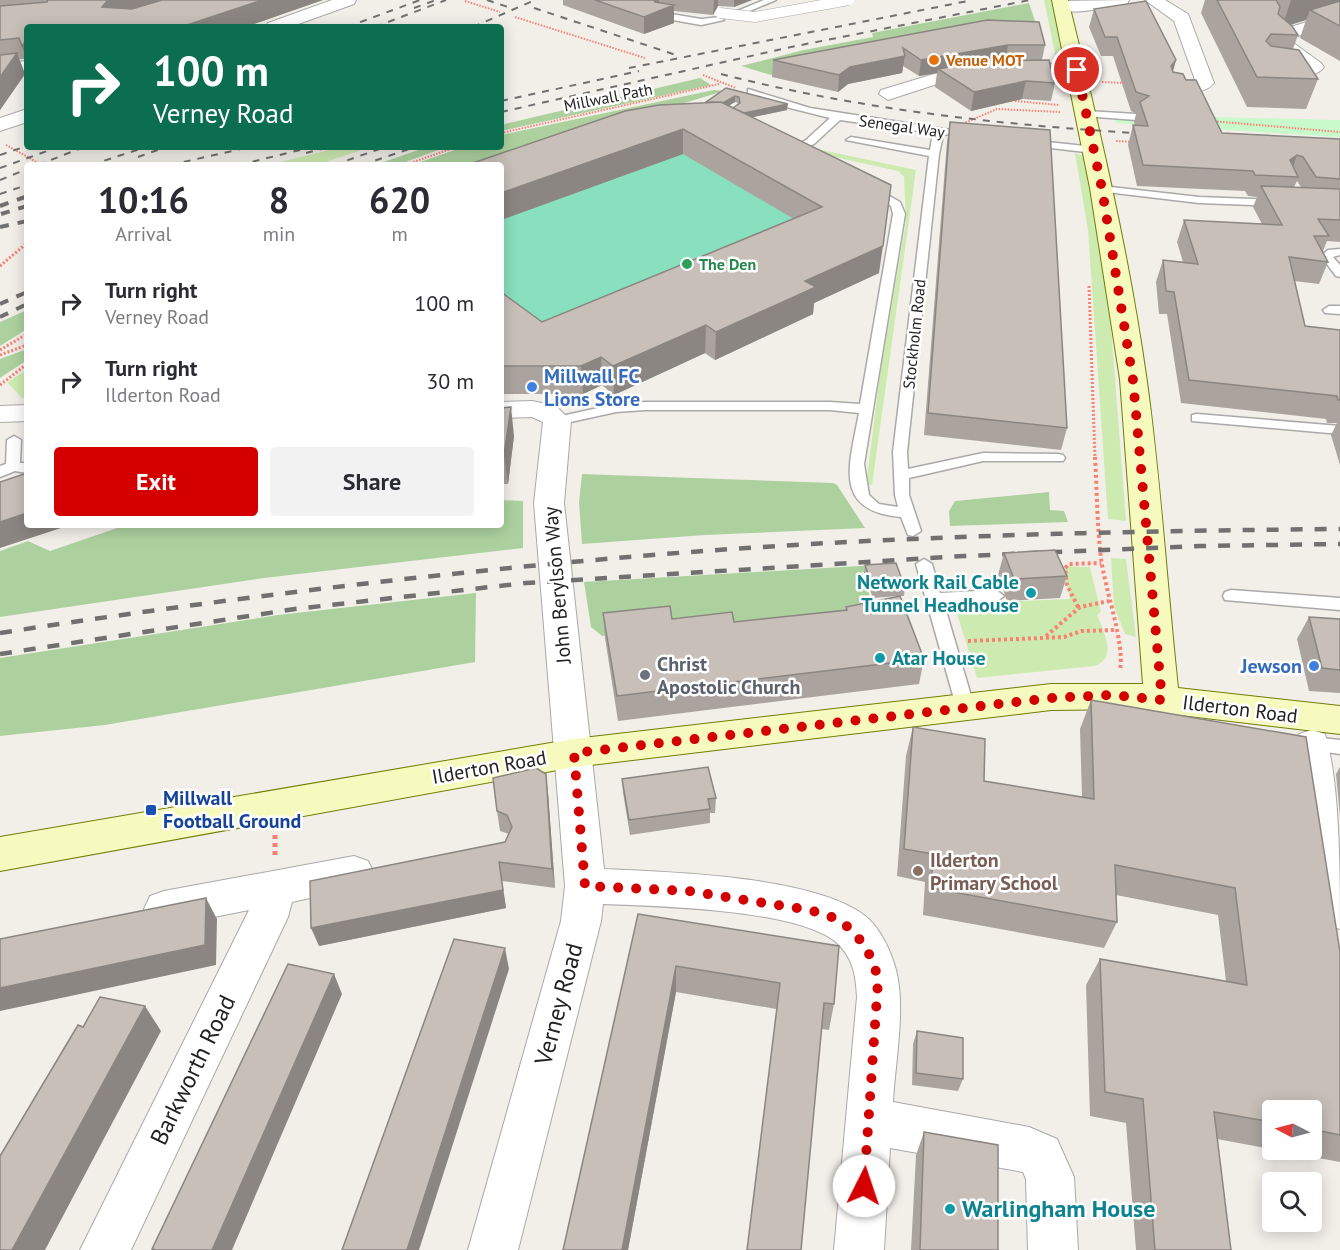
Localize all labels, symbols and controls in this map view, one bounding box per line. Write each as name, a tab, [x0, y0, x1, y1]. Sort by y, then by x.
text: 100 m	[153, 43, 269, 98]
pin	[1051, 44, 1102, 95]
icon: right	[54, 48, 132, 126]
place label: Venue MOT	[945, 50, 1024, 70]
marker: Venue MOT	[927, 53, 941, 67]
icon: arrive	[1060, 53, 1093, 86]
street label: Millwall Path	[562, 79, 654, 115]
text: Verney Road	[153, 96, 294, 130]
street label: Senegal Way	[858, 110, 947, 142]
text: 10:16	[98, 176, 189, 223]
text: 8	[269, 176, 289, 223]
text: 620	[369, 176, 430, 223]
text: Arrival	[115, 221, 171, 247]
text: min	[263, 221, 295, 247]
text: m	[392, 221, 408, 247]
place label: The Den	[699, 254, 756, 274]
marker: The Den	[680, 257, 694, 271]
text: Turn right	[105, 276, 197, 304]
street label: Stockholm Road	[898, 278, 930, 390]
icon: right	[54, 287, 87, 320]
text: 100 m	[414, 289, 474, 317]
text: Verney Road	[105, 304, 209, 330]
text: Turn right	[105, 354, 197, 382]
place label: Millwall FC Lions Store	[544, 363, 640, 412]
icon: right	[54, 365, 87, 398]
text: 30 m	[426, 367, 474, 395]
marker: Millwall FC Lions Store	[525, 380, 539, 394]
text: Ilderton Road	[105, 382, 221, 408]
button: Exit	[54, 447, 258, 516]
button: Share	[270, 447, 474, 516]
street label: John Berylson Way	[537, 505, 577, 666]
place label: Network Rail Cable Tunnel Headhouse	[857, 569, 1019, 618]
marker: Network Rail Cable Tunnel Headhouse	[1024, 586, 1038, 600]
place label: Atar House	[892, 645, 986, 671]
place label: Christ Apostolic Church	[657, 651, 800, 700]
marker: Atar House	[873, 651, 887, 665]
place label: Jewson	[1240, 653, 1302, 679]
marker: Jewson	[1307, 659, 1321, 673]
marker: Christ Apostolic Church	[638, 668, 652, 682]
street label: Ilderton Road	[1181, 689, 1299, 729]
street label: Ilderton Road	[430, 744, 548, 790]
place label: Millwall Football Ground	[163, 785, 301, 834]
marker: Millwall Football Ground	[144, 803, 158, 817]
place label: Ilderton Primary School	[930, 847, 1058, 896]
marker: Ilderton Primary School	[911, 864, 925, 878]
street label: Verney Road	[527, 940, 590, 1069]
street label: Barkworth Road	[143, 990, 242, 1150]
north arrow	[1262, 1100, 1322, 1160]
map controls	[1262, 1100, 1322, 1232]
position arrow	[832, 1154, 896, 1218]
button: search	[1262, 1172, 1322, 1232]
place label: Warlingham House	[962, 1193, 1155, 1224]
marker: Warlingham House	[943, 1202, 957, 1216]

